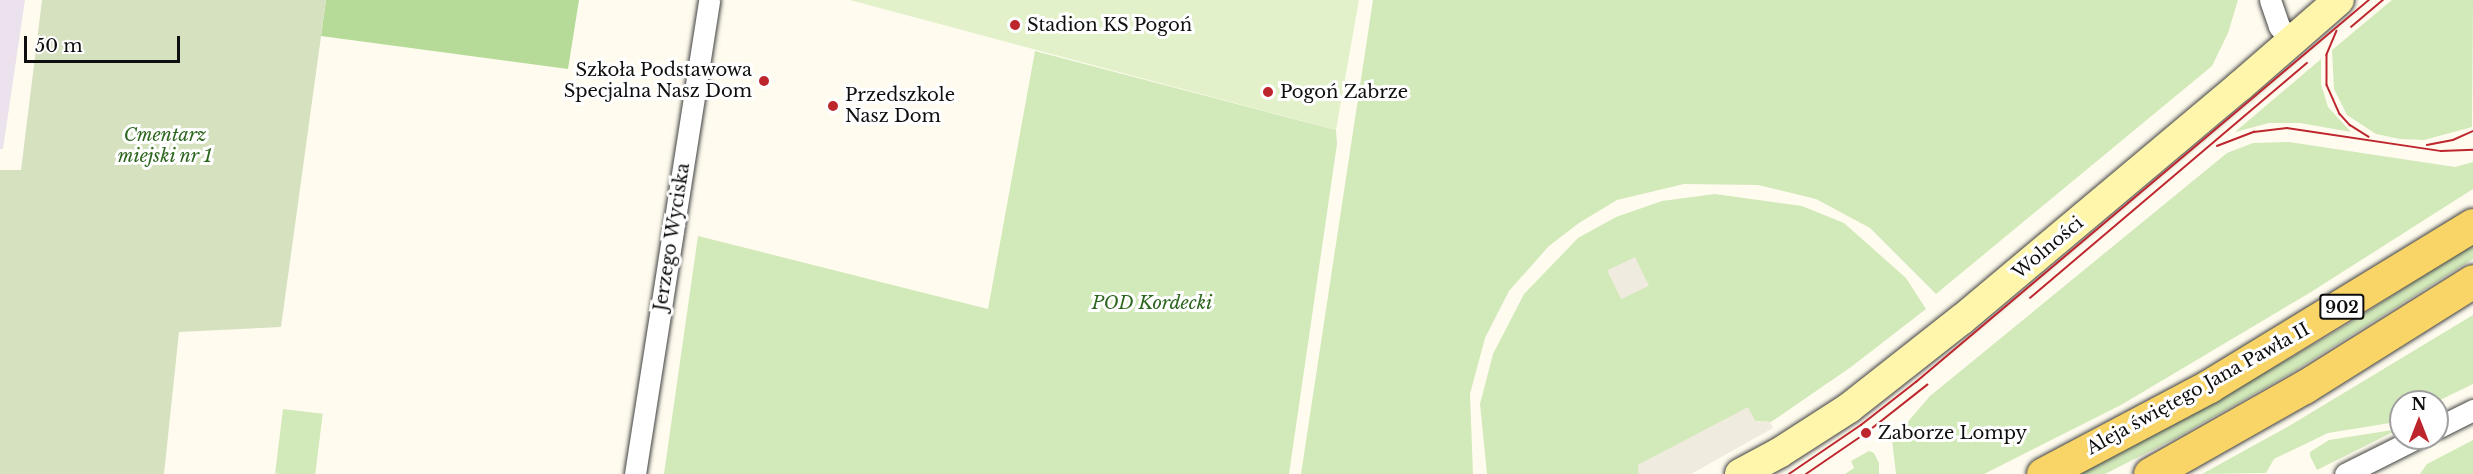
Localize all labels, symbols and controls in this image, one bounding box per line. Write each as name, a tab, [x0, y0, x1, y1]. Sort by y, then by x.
place label: Stadion KS Pogoń	[1027, 14, 1192, 36]
marker: Stadion KS Pogoń	[1008, 18, 1022, 32]
scale bar	[27, 24, 183, 62]
text: 50 m	[35, 35, 83, 57]
place label: Szkoła Podstawowa Specjalna Nasz Dom	[564, 60, 752, 103]
marker: Szkoła Podstawowa Specjalna Nasz Dom	[757, 74, 771, 88]
place label: Pogoń Zabrze	[1280, 81, 1408, 103]
place label: Przedszkole Nasz Dom	[845, 85, 955, 128]
marker: Pogoń Zabrze	[1261, 85, 1275, 99]
marker: Przedszkole Nasz Dom	[826, 99, 840, 113]
park label: Cmentarz miejski nr 1	[117, 125, 213, 168]
street label: Jerzego Wyciska	[650, 161, 694, 313]
street label: Wolności	[2008, 212, 2088, 284]
park label: POD Kordecki	[1092, 292, 1212, 314]
road number: 902	[2318, 294, 2366, 320]
street label: Aleja świętego Jana Pawła II	[2082, 318, 2314, 460]
north arrow	[2389, 390, 2449, 450]
text: N	[2411, 394, 2427, 414]
place label: Zaborze Lompy	[1878, 422, 2027, 444]
marker: Zaborze Lompy	[1859, 426, 1873, 440]

